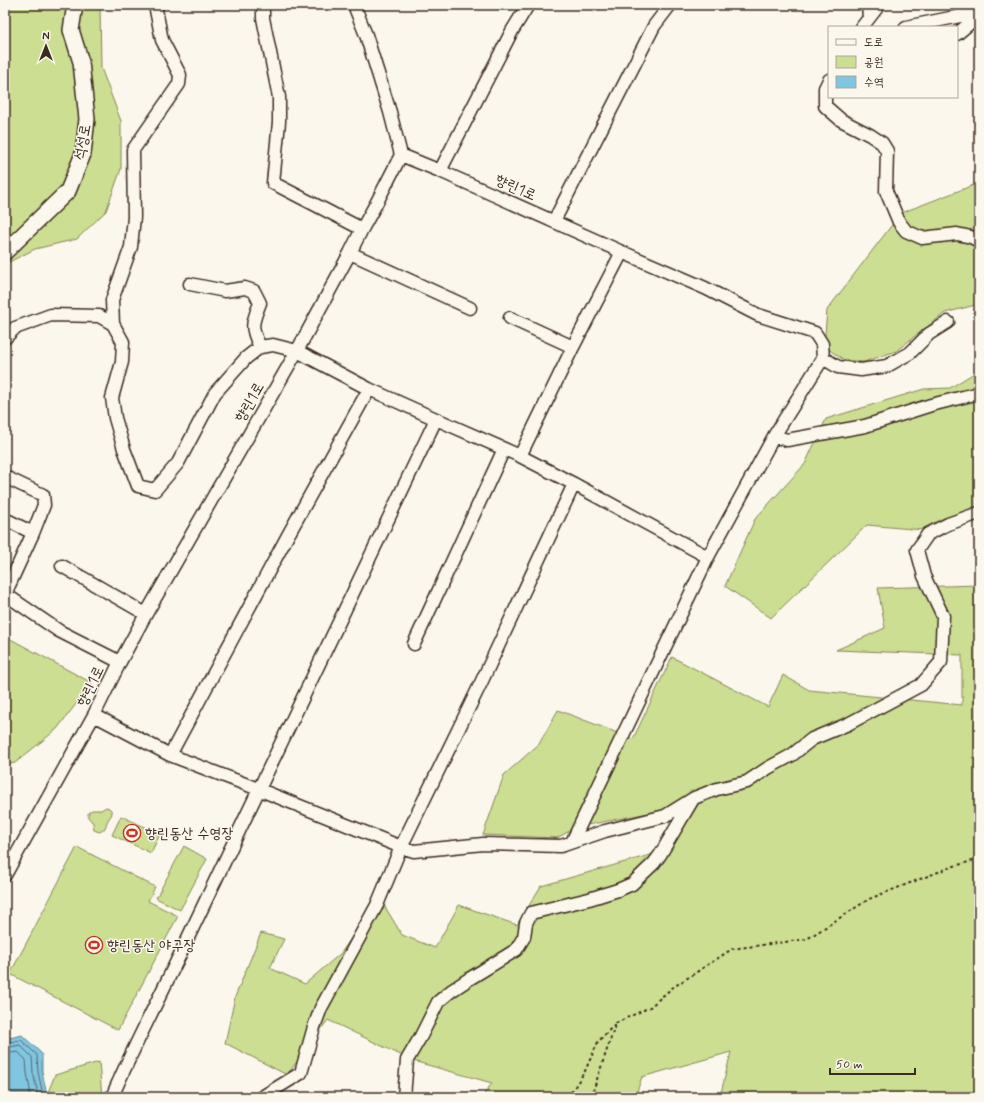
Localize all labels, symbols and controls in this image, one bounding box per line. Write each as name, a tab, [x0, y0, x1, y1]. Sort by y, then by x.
north arrow	[26, 26, 66, 66]
legend	[828, 26, 958, 98]
text: N	[42, 30, 50, 44]
text: 도로	[864, 35, 883, 51]
text: 공원	[864, 55, 883, 71]
text: 수역	[864, 75, 884, 91]
street label: 석성로	[70, 123, 96, 162]
street label: 향린1로	[492, 170, 539, 206]
street label: 향린1로	[230, 379, 269, 426]
street label: 향린1로	[73, 663, 109, 710]
sports icon: 향린동산 수영장	[122, 823, 142, 843]
place label: 향린동산 수영장	[145, 824, 234, 844]
sports icon: 향린동산 야구장	[84, 935, 104, 955]
place label: 향린동산 야구장	[107, 936, 196, 956]
scale bar	[830, 1050, 915, 1076]
text: 50 m	[836, 1057, 863, 1073]

